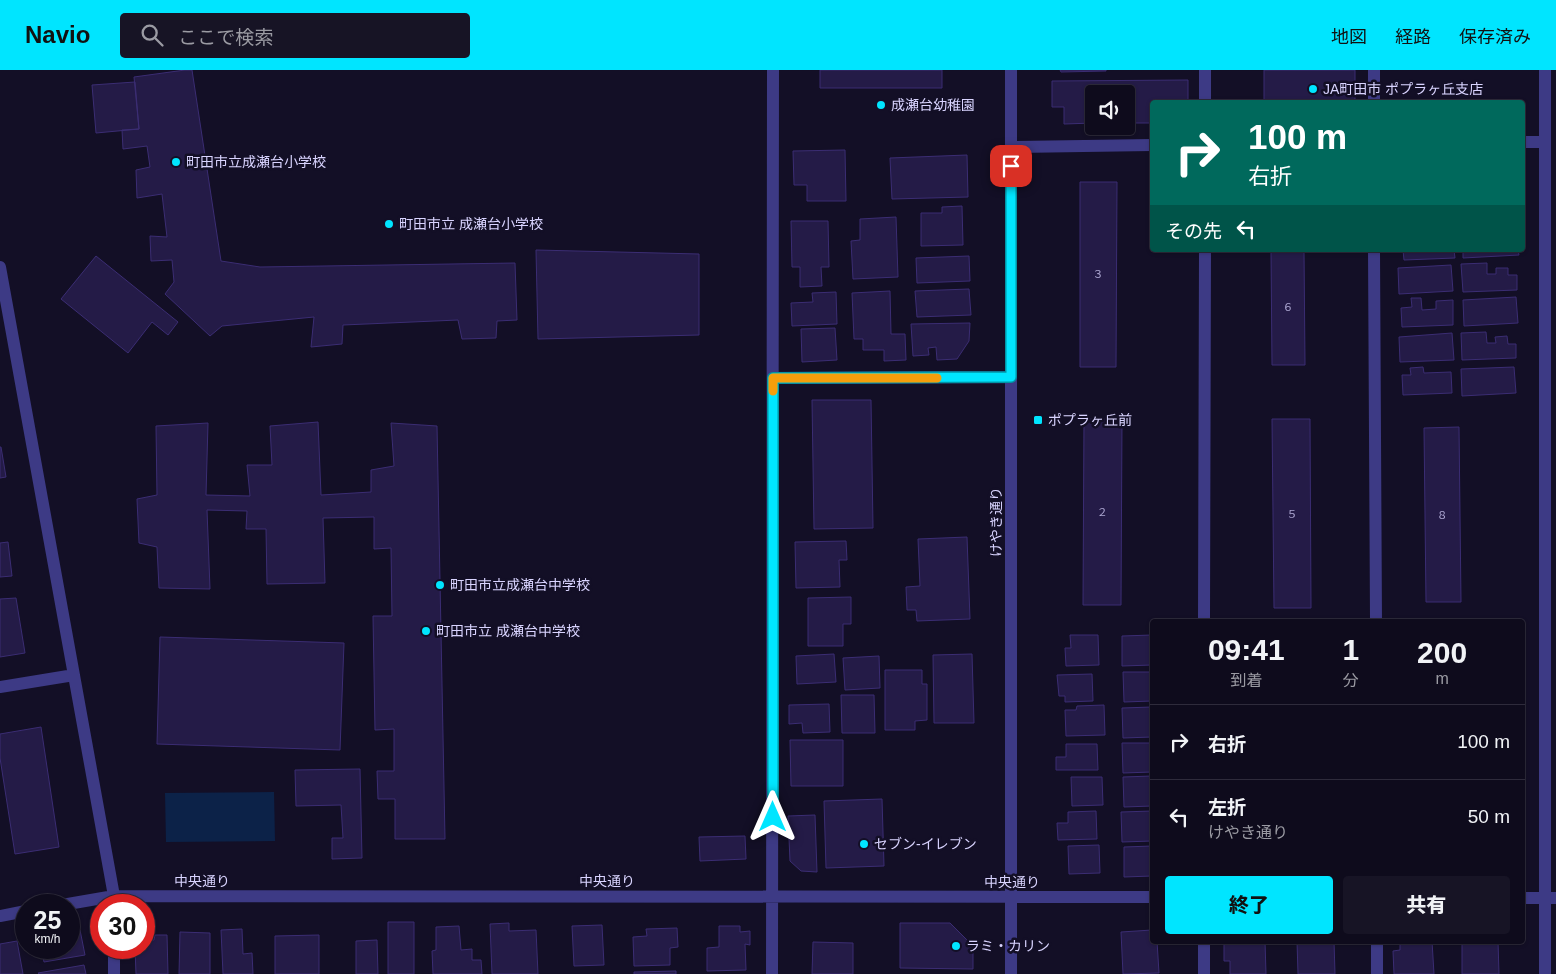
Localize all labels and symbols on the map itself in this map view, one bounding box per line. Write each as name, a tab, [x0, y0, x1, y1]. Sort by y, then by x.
place label: JA町田市 ポプラヶ丘支店	[1323, 81, 1483, 97]
marker: JA町田市 ポプラヶ丘支店	[1307, 83, 1319, 95]
place label: 成瀬台幼稚園	[891, 97, 975, 113]
marker: 成瀬台幼稚園	[875, 99, 887, 111]
pin	[990, 145, 1032, 187]
place label: 町田市立成瀬台小学校	[186, 154, 326, 170]
marker: 町田市立成瀬台小学校	[170, 156, 182, 168]
place label: 町田市立 成瀬台小学校	[399, 216, 543, 232]
marker: 町田市立 成瀬台小学校	[383, 218, 395, 230]
house number: ３	[1093, 268, 1104, 280]
house number: ６	[1283, 301, 1294, 313]
place label: ポプラヶ丘前	[1048, 412, 1132, 428]
marker: ポプラヶ丘前	[1032, 414, 1044, 426]
street label: けやき通り	[988, 487, 1004, 557]
house number: ２	[1097, 506, 1108, 518]
house number: ５	[1287, 508, 1298, 520]
house number: ８	[1437, 509, 1448, 521]
place label: 町田市立成瀬台中学校	[450, 577, 590, 593]
marker: 町田市立成瀬台中学校	[434, 579, 446, 591]
place label: 町田市立 成瀬台中学校	[436, 623, 580, 639]
marker: 町田市立 成瀬台中学校	[420, 625, 432, 637]
position arrow	[746, 790, 798, 842]
place label: セブン-イレブン	[874, 836, 977, 852]
marker: セブン-イレブン	[858, 838, 870, 850]
street label: 中央通り	[174, 873, 230, 889]
street label: 中央通り	[579, 873, 635, 889]
street label: 中央通り	[984, 874, 1040, 890]
speed limit sign: 30	[90, 894, 155, 959]
place label: ラミ・カリン	[966, 938, 1050, 954]
marker: ラミ・カリン	[950, 940, 962, 952]

